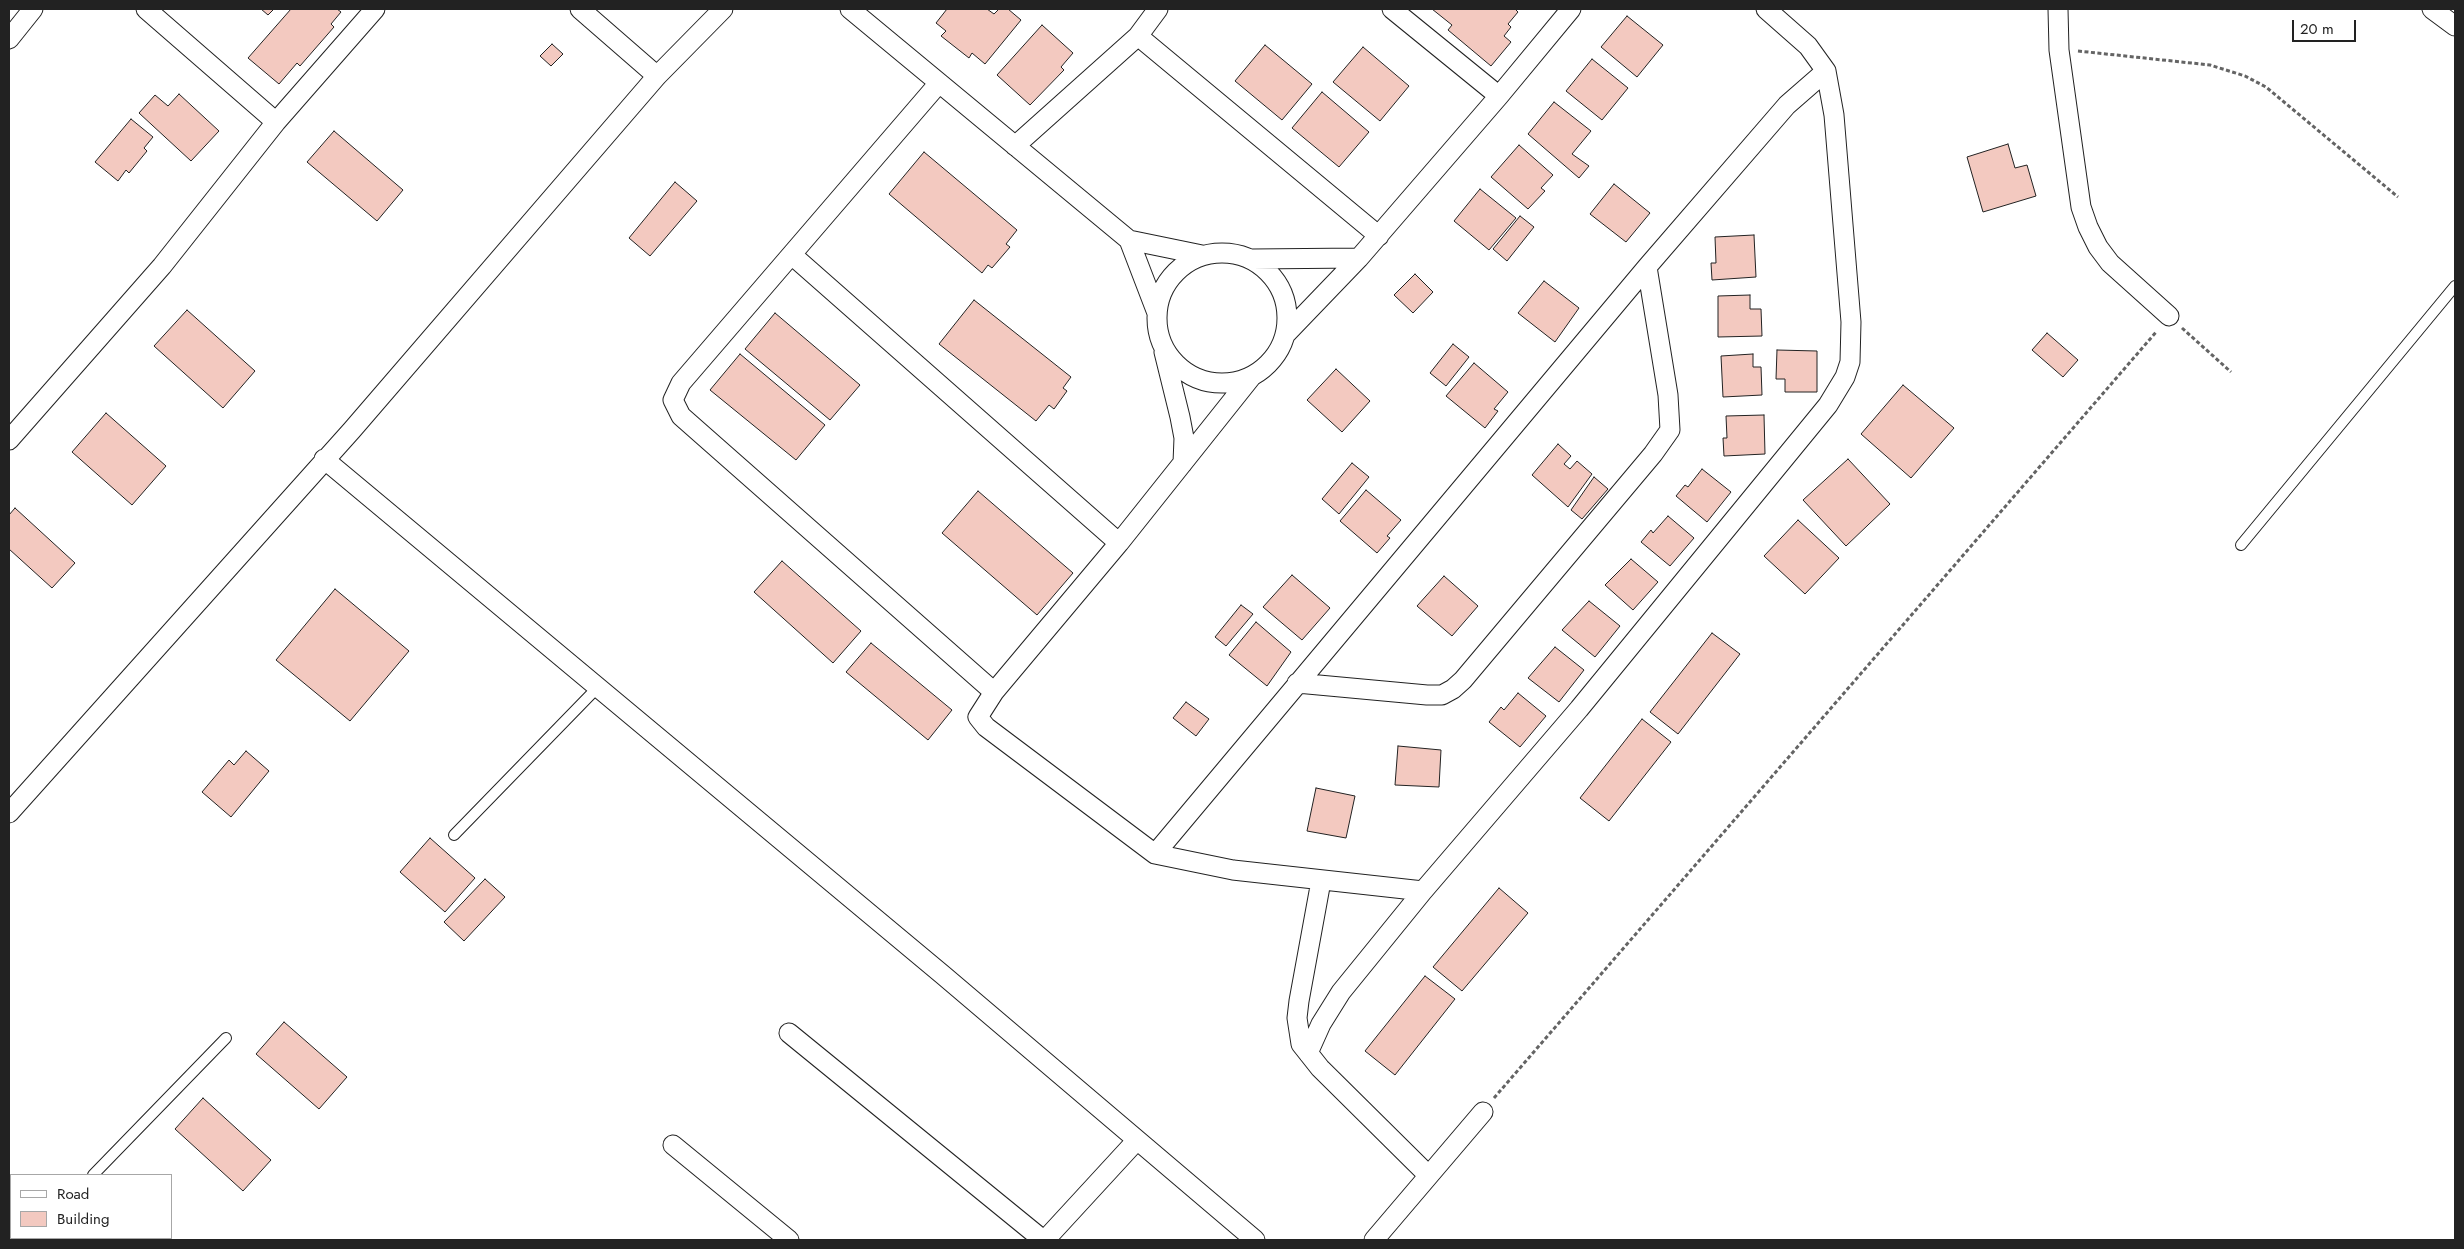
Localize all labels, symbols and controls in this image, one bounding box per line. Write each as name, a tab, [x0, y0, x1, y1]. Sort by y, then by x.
scale bar	[2294, 10, 2358, 42]
text: 20 m	[2300, 18, 2334, 40]
legend	[10, 1174, 172, 1239]
text: Road	[57, 1183, 89, 1205]
text: Building	[57, 1208, 109, 1230]

